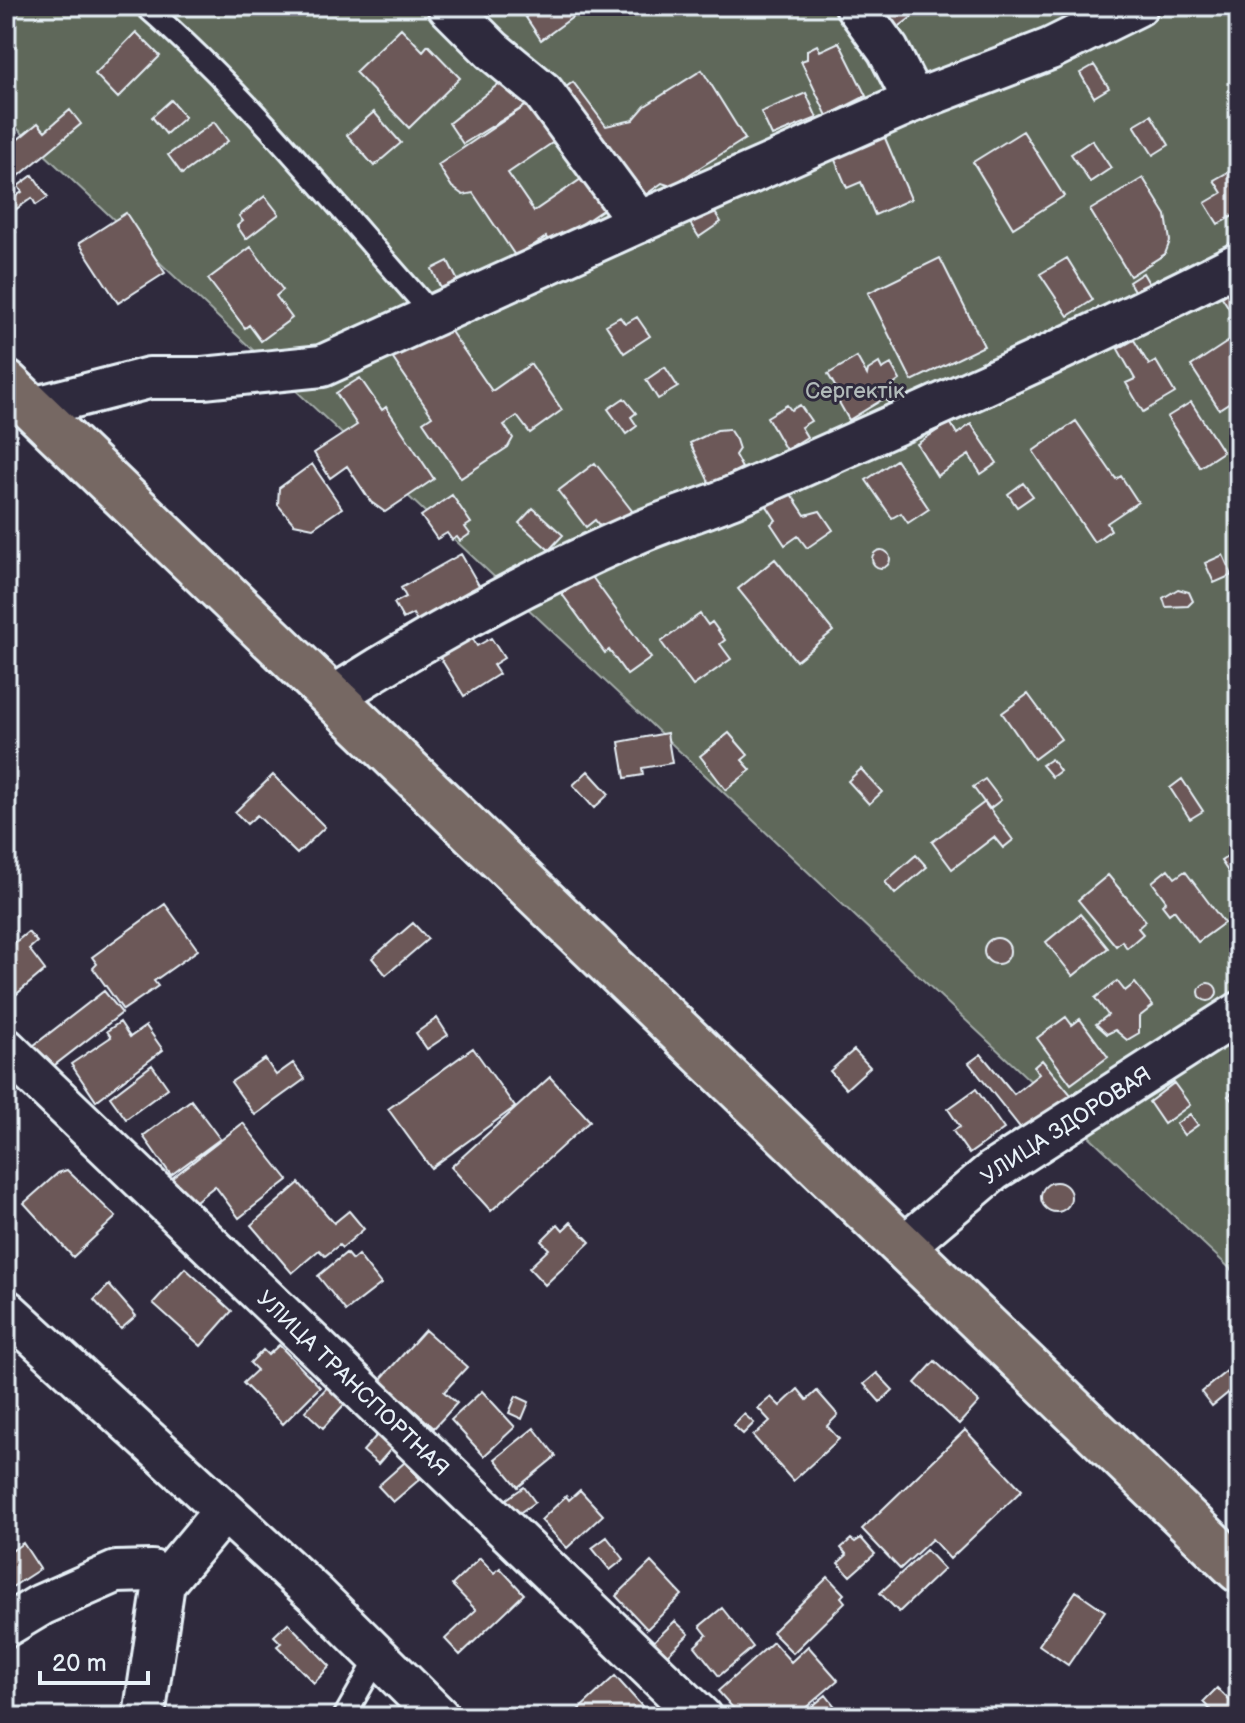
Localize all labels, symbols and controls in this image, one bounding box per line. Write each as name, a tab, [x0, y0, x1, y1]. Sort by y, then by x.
park label: Сергектік	[805, 378, 905, 405]
street label: УЛИЦА ЗДОРОВАЯ	[976, 1061, 1157, 1191]
street label: УЛИЦА ТРАНСПОРТНАЯ	[251, 1286, 454, 1483]
scale bar	[40, 1635, 148, 1685]
text: 20 m	[52, 1649, 107, 1678]

